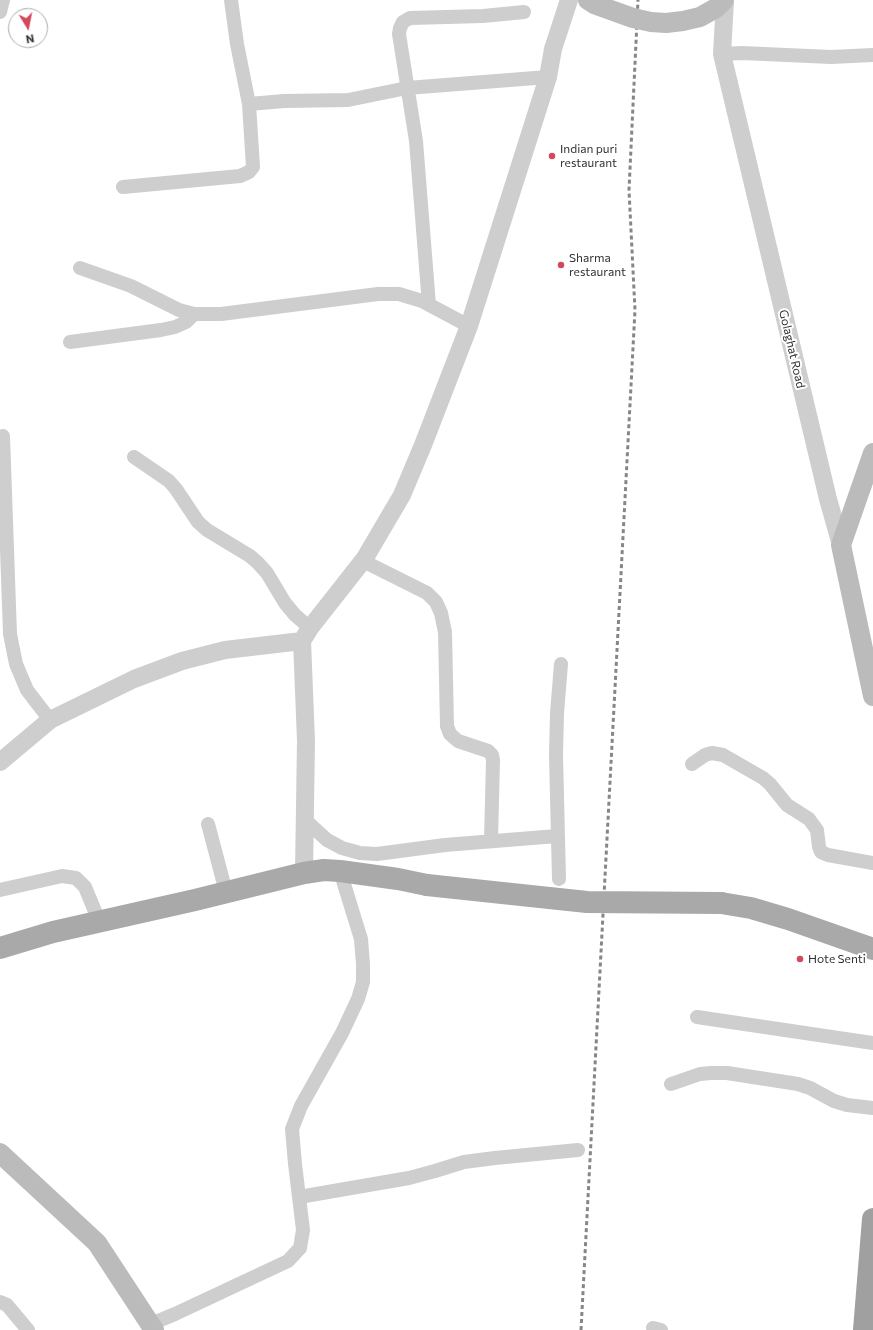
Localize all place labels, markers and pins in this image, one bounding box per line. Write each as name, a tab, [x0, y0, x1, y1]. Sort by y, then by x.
place label: Indian puri restaurant	[560, 142, 617, 170]
marker: Indian puri restaurant	[547, 151, 557, 161]
place label: Sharma restaurant	[569, 251, 626, 279]
marker: Sharma restaurant	[556, 260, 566, 270]
place label: Hote Senti	[808, 952, 866, 966]
marker: Hote Senti	[795, 954, 805, 964]

